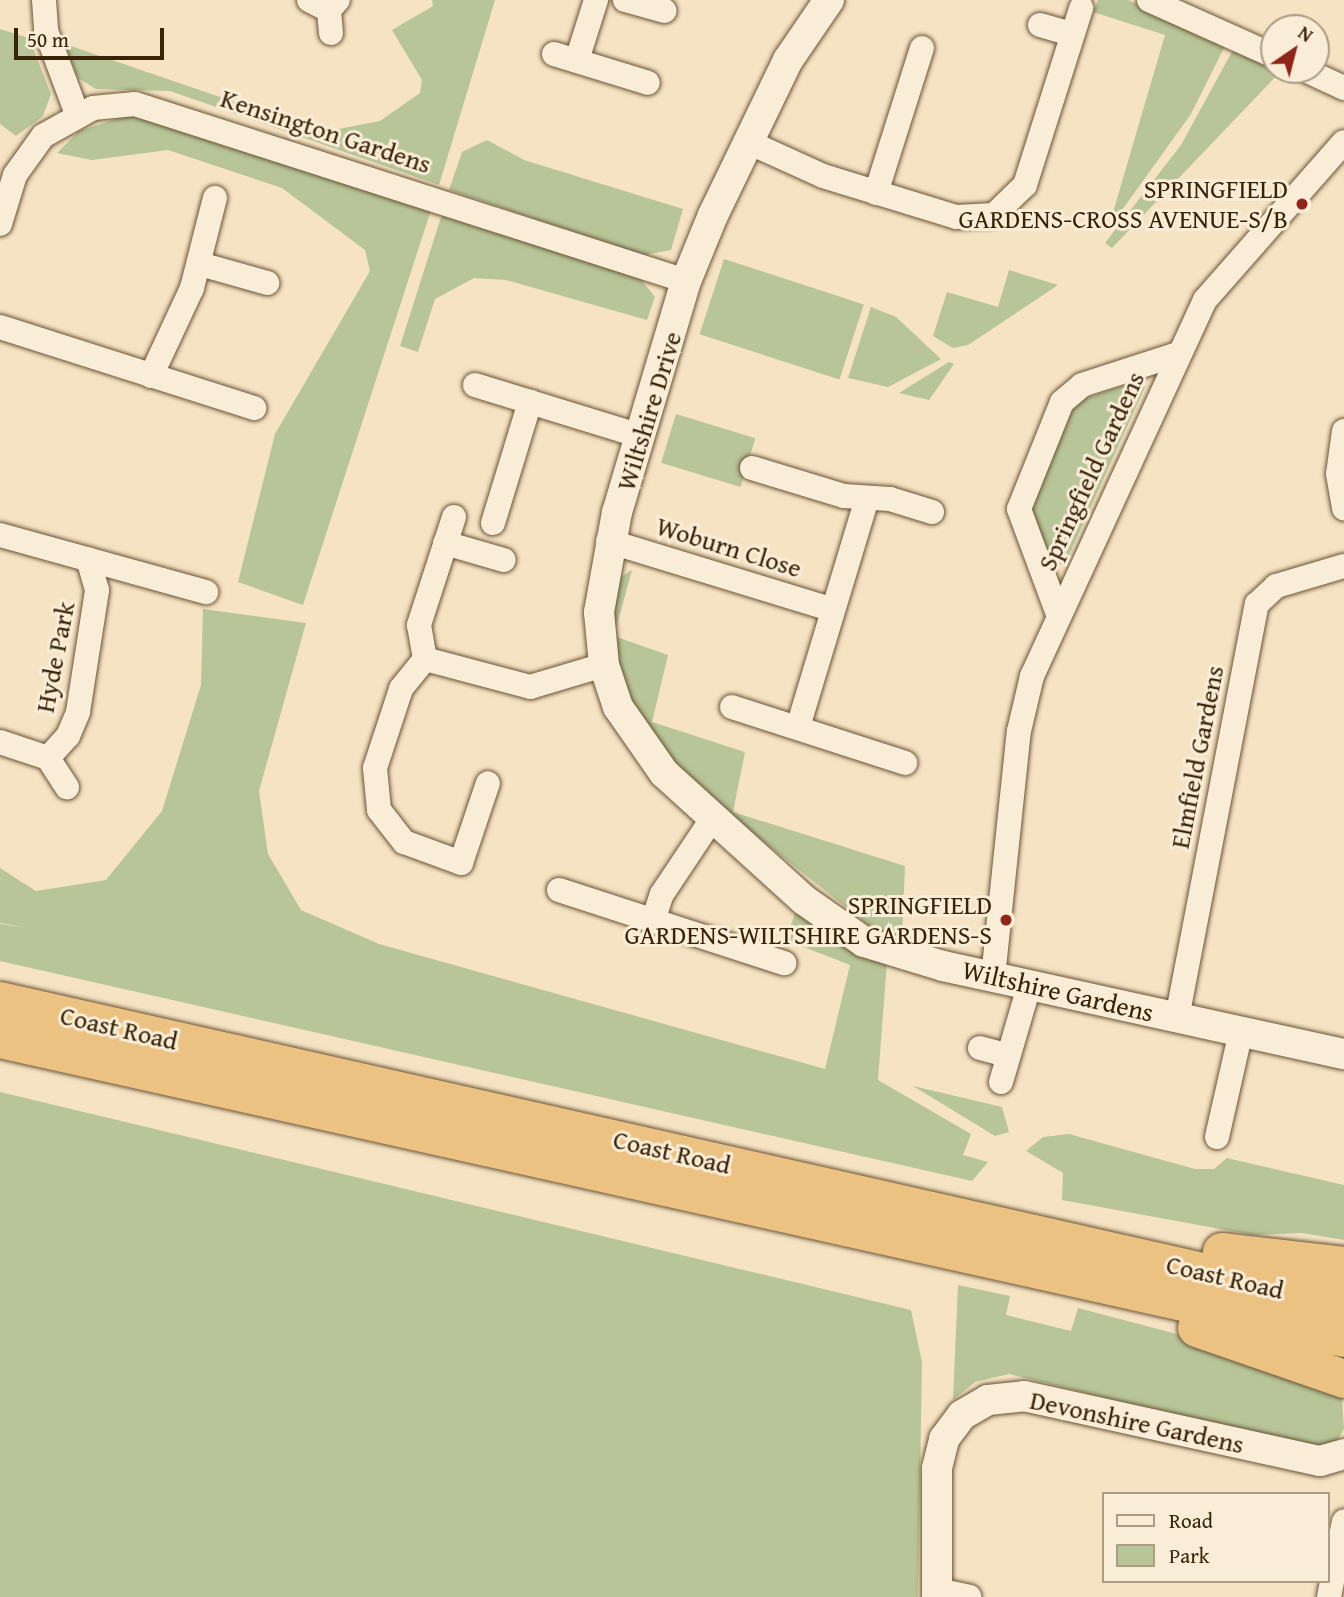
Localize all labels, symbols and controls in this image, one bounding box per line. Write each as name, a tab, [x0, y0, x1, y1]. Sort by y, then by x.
scale bar	[18, 14, 168, 58]
north arrow	[1260, 14, 1330, 84]
text: N	[1293, 18, 1319, 49]
text: 50 m	[27, 24, 69, 55]
street label: Kensington Gardens	[217, 82, 435, 180]
place label: SPRINGFIELD GARDENS-CROSS AVENUE-S/B	[959, 173, 1288, 234]
marker: SPRINGFIELD GARDENS-CROSS AVENUE-S/B	[1294, 196, 1310, 212]
street label: Wiltshire Drive	[610, 328, 688, 494]
street label: Springfield Gardens	[1031, 366, 1151, 576]
street label: Woburn Close	[653, 510, 805, 584]
street label: Hyde Park	[29, 599, 81, 715]
street label: Elmfield Gardens	[1164, 663, 1230, 851]
place label: SPRINGFIELD GARDENS-WILTSHIRE GARDENS-S	[625, 889, 992, 950]
marker: SPRINGFIELD GARDENS-WILTSHIRE GARDENS-S	[998, 912, 1014, 928]
street label: Wiltshire Gardens	[959, 954, 1157, 1028]
street label: Coast Road	[57, 999, 181, 1057]
street label: Coast Road	[610, 1123, 734, 1181]
street label: Coast Road	[1163, 1248, 1287, 1306]
street label: Devonshire Gardens	[1027, 1384, 1247, 1460]
legend	[1102, 1492, 1330, 1583]
text: Road	[1169, 1505, 1213, 1536]
text: Park	[1169, 1540, 1210, 1571]

